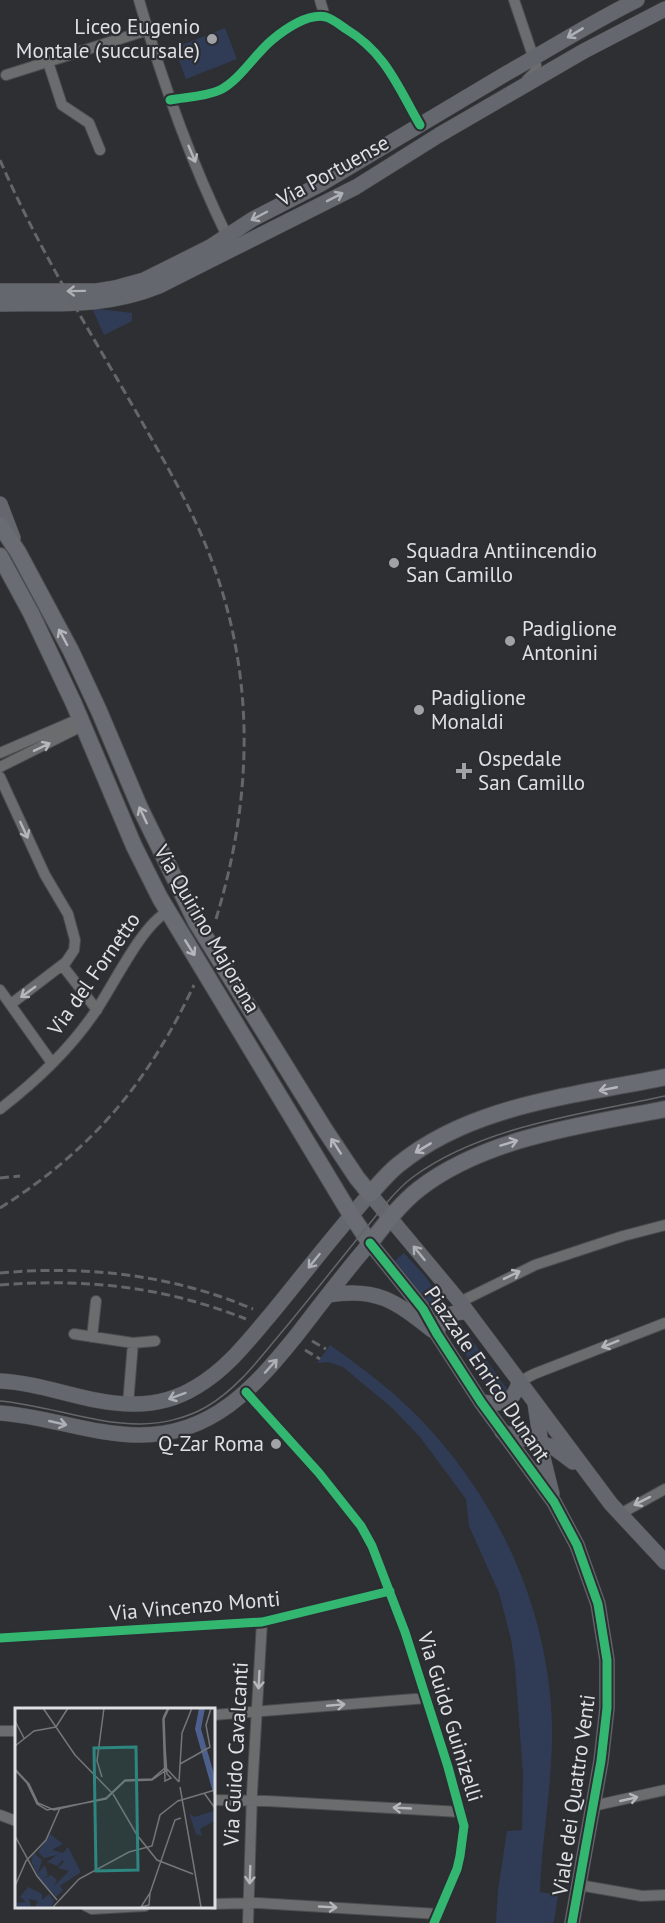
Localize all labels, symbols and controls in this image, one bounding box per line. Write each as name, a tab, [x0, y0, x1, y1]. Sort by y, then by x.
place label: Liceo Eugenio Montale (succursale)	[16, 13, 200, 64]
one-way arrow	[567, 28, 584, 40]
marker: Liceo Eugenio Montale (succursale)	[205, 32, 219, 46]
street label: Via Portuense	[271, 129, 393, 213]
one-way arrow	[186, 145, 198, 163]
one-way arrow	[326, 191, 344, 203]
one-way arrow	[251, 211, 269, 222]
one-way arrow	[66, 285, 86, 297]
place label: Squadra Antiincendio San Camillo	[406, 537, 597, 588]
marker: Squadra Antiincendio San Camillo	[387, 556, 401, 570]
place label: Padiglione Antonini	[522, 615, 617, 666]
one-way arrow	[57, 628, 68, 646]
marker: Padiglione Antonini	[503, 634, 517, 648]
place label: Padiglione Monaldi	[431, 684, 526, 735]
marker: Padiglione Monaldi	[412, 703, 426, 717]
one-way arrow	[33, 741, 51, 752]
place label: Ospedale San Camillo	[478, 745, 585, 796]
marker: Ospedale San Camillo	[455, 762, 473, 780]
one-way arrow	[137, 806, 149, 824]
one-way arrow	[19, 821, 31, 839]
street label: Via Quirino Majorana	[148, 839, 266, 1017]
street label: Via del Fornetto	[41, 907, 146, 1041]
one-way arrow	[184, 939, 196, 956]
one-way arrow	[20, 985, 36, 998]
one-way arrow	[598, 1084, 618, 1095]
one-way arrow	[499, 1137, 518, 1148]
one-way arrow	[329, 1138, 341, 1155]
one-way arrow	[415, 1142, 432, 1154]
one-way arrow	[413, 1245, 426, 1261]
one-way arrow	[308, 1253, 321, 1269]
one-way arrow	[502, 1269, 520, 1281]
street label: Piazzale Enrico Dunant	[419, 1281, 556, 1467]
one-way arrow	[602, 1339, 620, 1350]
one-way arrow	[264, 1359, 278, 1374]
one-way arrow	[168, 1391, 187, 1402]
one-way arrow	[48, 1418, 67, 1430]
place label: Q-Zar Roma	[158, 1430, 264, 1457]
marker: Q-Zar Roma	[269, 1437, 283, 1451]
one-way arrow	[633, 1495, 651, 1507]
street label: Via Vincenzo Monti	[108, 1585, 281, 1626]
street label: Via Guido Guinizelli	[412, 1628, 489, 1805]
street label: Via Guido Cavalcanti	[217, 1661, 254, 1848]
one-way arrow	[253, 1670, 264, 1690]
street label: Viale dei Quattro Venti	[546, 1693, 601, 1898]
one-way arrow	[326, 1699, 346, 1710]
inset map	[15, 1708, 214, 1908]
one-way arrow	[619, 1793, 638, 1804]
one-way arrow	[393, 1803, 413, 1814]
one-way arrow	[244, 1865, 255, 1885]
one-way arrow	[318, 1902, 338, 1913]

